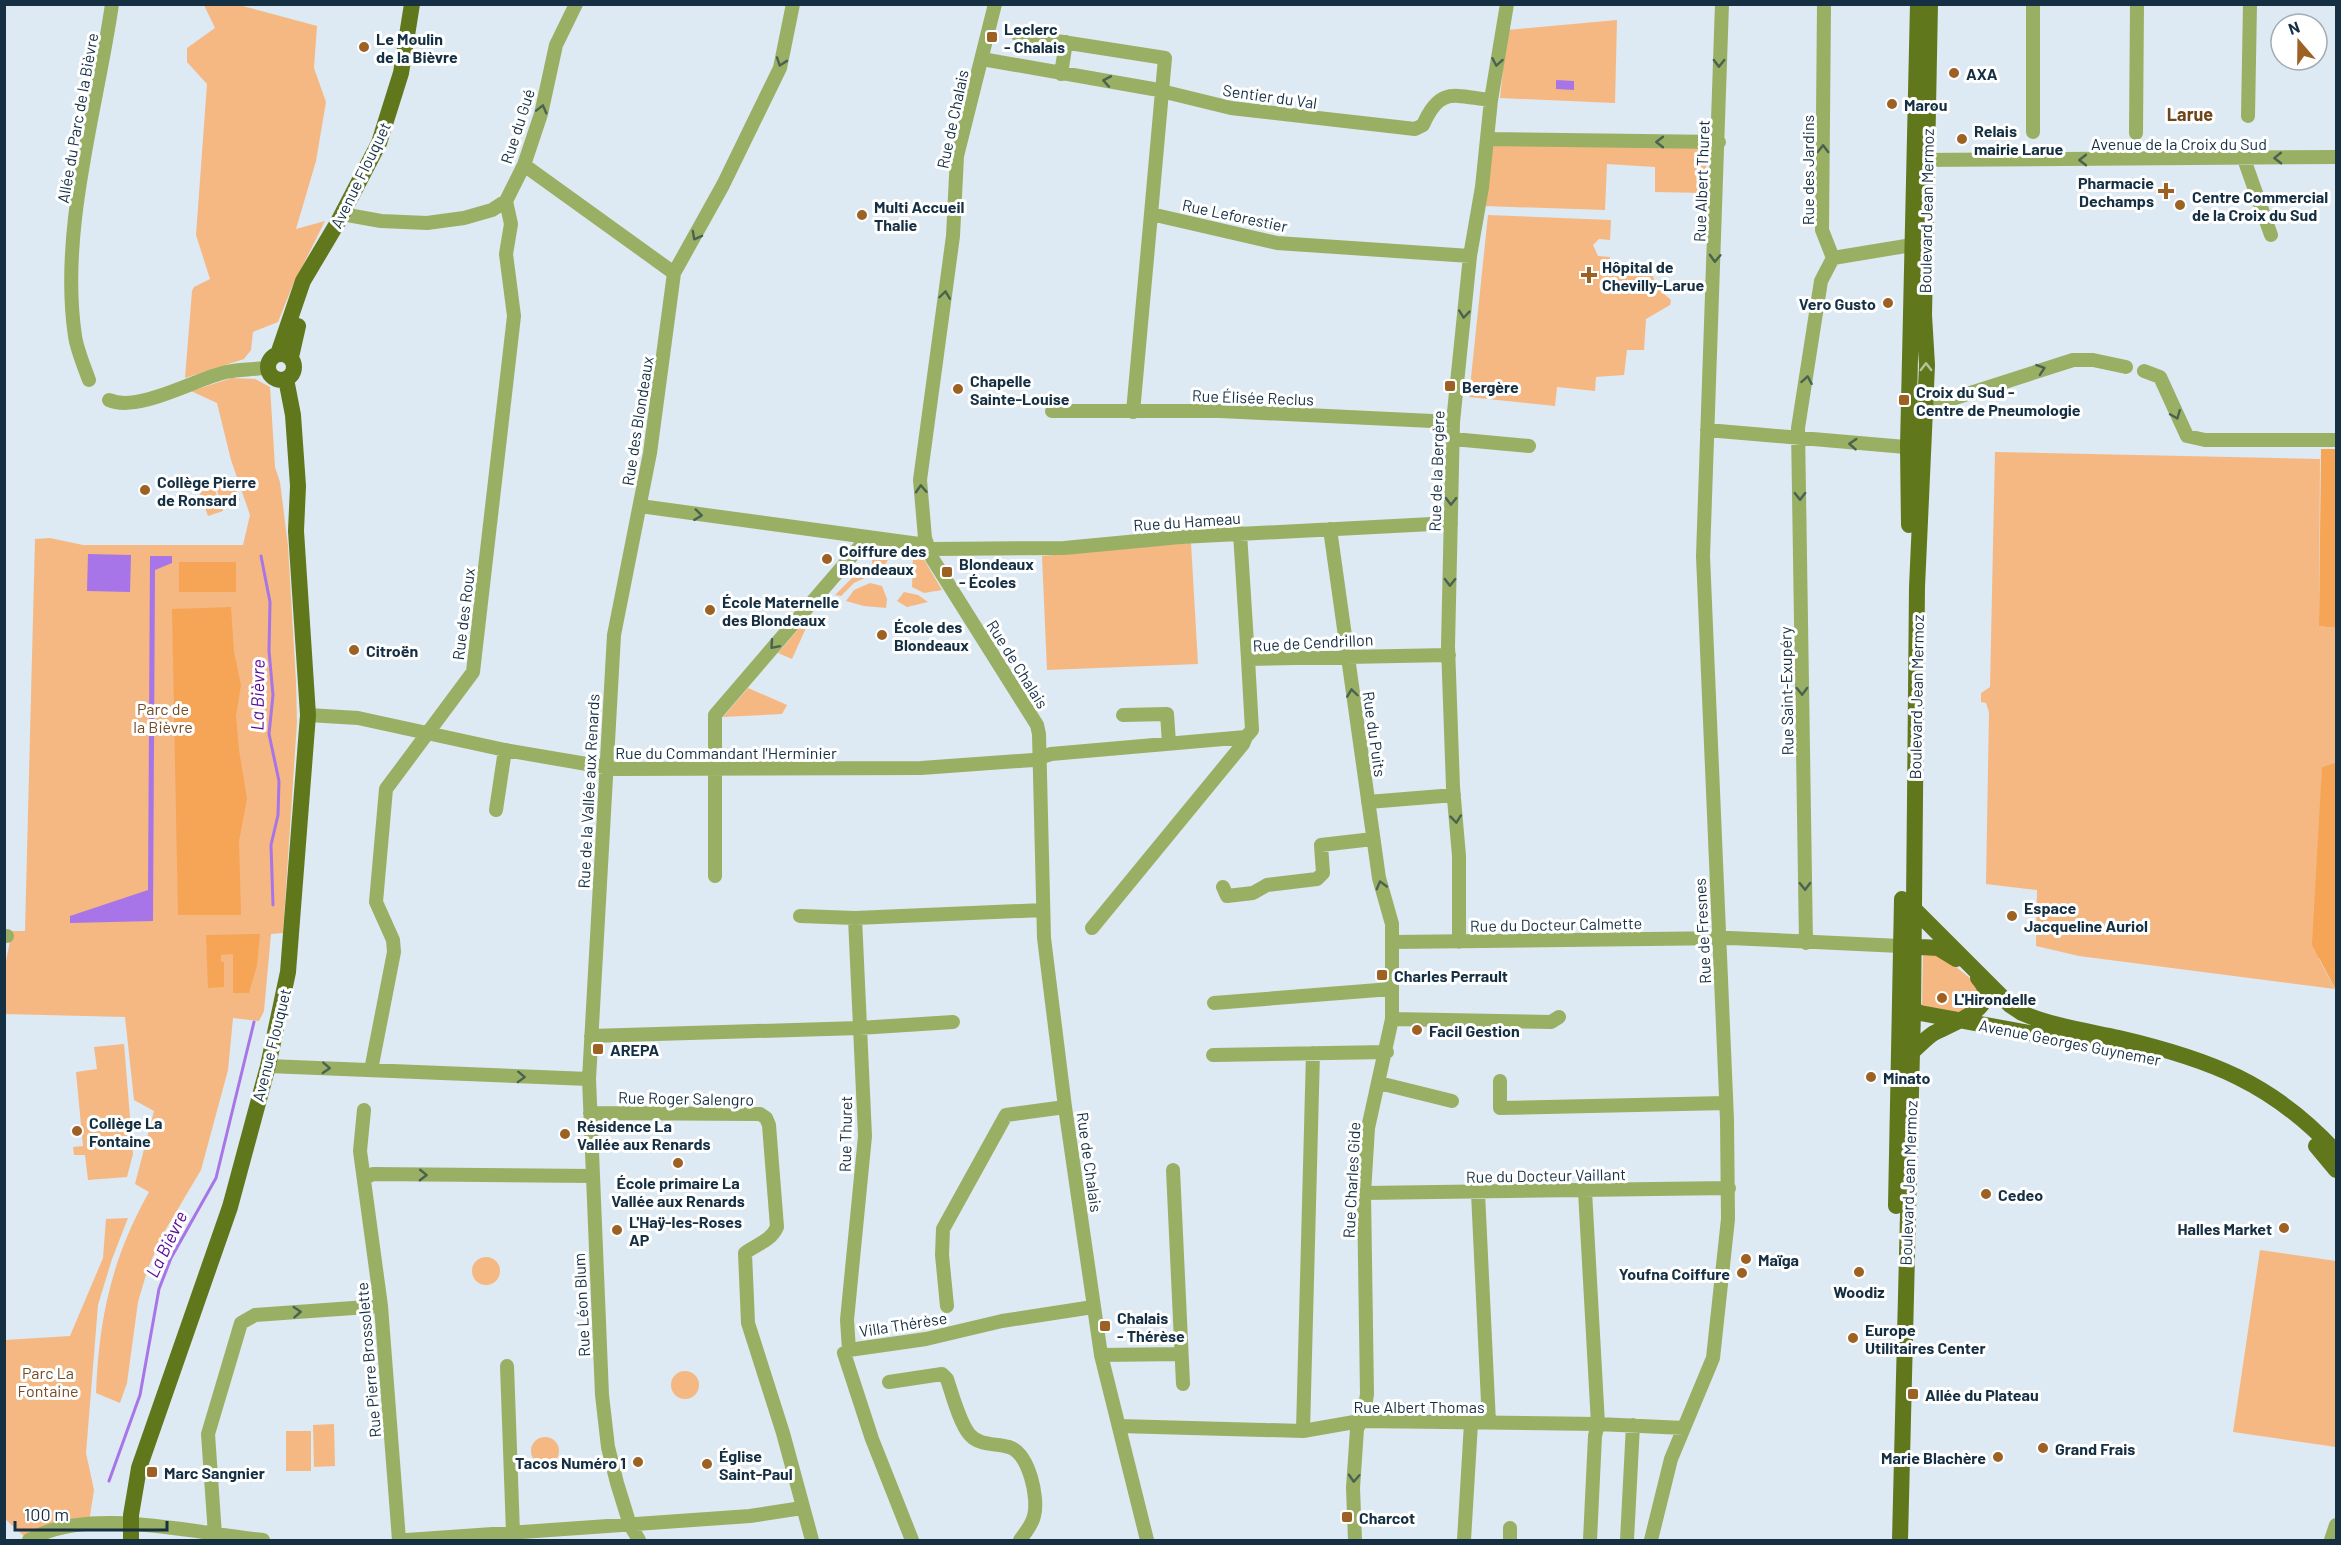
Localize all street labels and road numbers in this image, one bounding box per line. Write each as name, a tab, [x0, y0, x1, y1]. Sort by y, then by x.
street label: Allée du Parc de la Bièvre	[53, 31, 101, 205]
street label: Rue de Chalais	[932, 68, 972, 170]
street label: Sentier du Val	[1222, 80, 1318, 112]
street label: Rue du Gué	[496, 86, 538, 166]
street label: Rue des Jardins	[1798, 115, 1817, 225]
street label: Avenue Flouquet	[326, 119, 394, 231]
street label: Rue Albert Thuret	[1689, 120, 1713, 242]
street label: Boulevard Jean Mermoz	[1915, 128, 1937, 294]
street label: Avenue de la Croix du Sud	[2091, 134, 2267, 153]
street label: Rue Leforestier	[1181, 195, 1290, 235]
street label: Rue des Blondeaux	[617, 355, 657, 487]
street label: Rue Élisée Reclus	[1192, 385, 1314, 409]
street label: Rue de la Bergère	[1424, 410, 1448, 532]
street label: Rue du Hameau	[1133, 508, 1241, 534]
street label: Rue des Roux	[448, 566, 478, 661]
street label: Boulevard Jean Mermoz	[1905, 614, 1927, 780]
street label: Rue de Chalais	[983, 616, 1053, 712]
street label: Rue Saint-Exupéry	[1775, 626, 1797, 756]
street label: Rue de Cendrillon	[1252, 629, 1374, 655]
street label: Rue du Puits	[1360, 690, 1390, 778]
street label: Rue de la Vallée aux Renards	[573, 693, 603, 889]
street label: Rue du Commandant l'Herminier	[615, 743, 837, 762]
street label: Rue de Fresnes	[1690, 878, 1714, 984]
street label: Rue du Docteur Calmette	[1470, 913, 1642, 935]
street label: Avenue Flouquet	[248, 987, 294, 1103]
street label: Avenue Georges Guynemer	[1977, 1015, 2163, 1069]
street label: Rue Roger Salengro	[618, 1087, 754, 1109]
street label: Rue Thuret	[835, 1096, 855, 1172]
street label: Boulevard Jean Mermoz	[1896, 1100, 1920, 1266]
street label: Rue de Chalais	[1074, 1111, 1106, 1213]
street label: Rue Charles Gide	[1338, 1121, 1364, 1239]
street label: Rue du Docteur Vaillant	[1466, 1164, 1626, 1186]
street label: Rue Léon Blum	[569, 1253, 593, 1357]
street label: Rue Pierre Brossolette	[352, 1282, 384, 1438]
street label: Villa Thérèse	[858, 1308, 948, 1340]
street label: Rue Albert Thomas	[1353, 1397, 1485, 1416]

